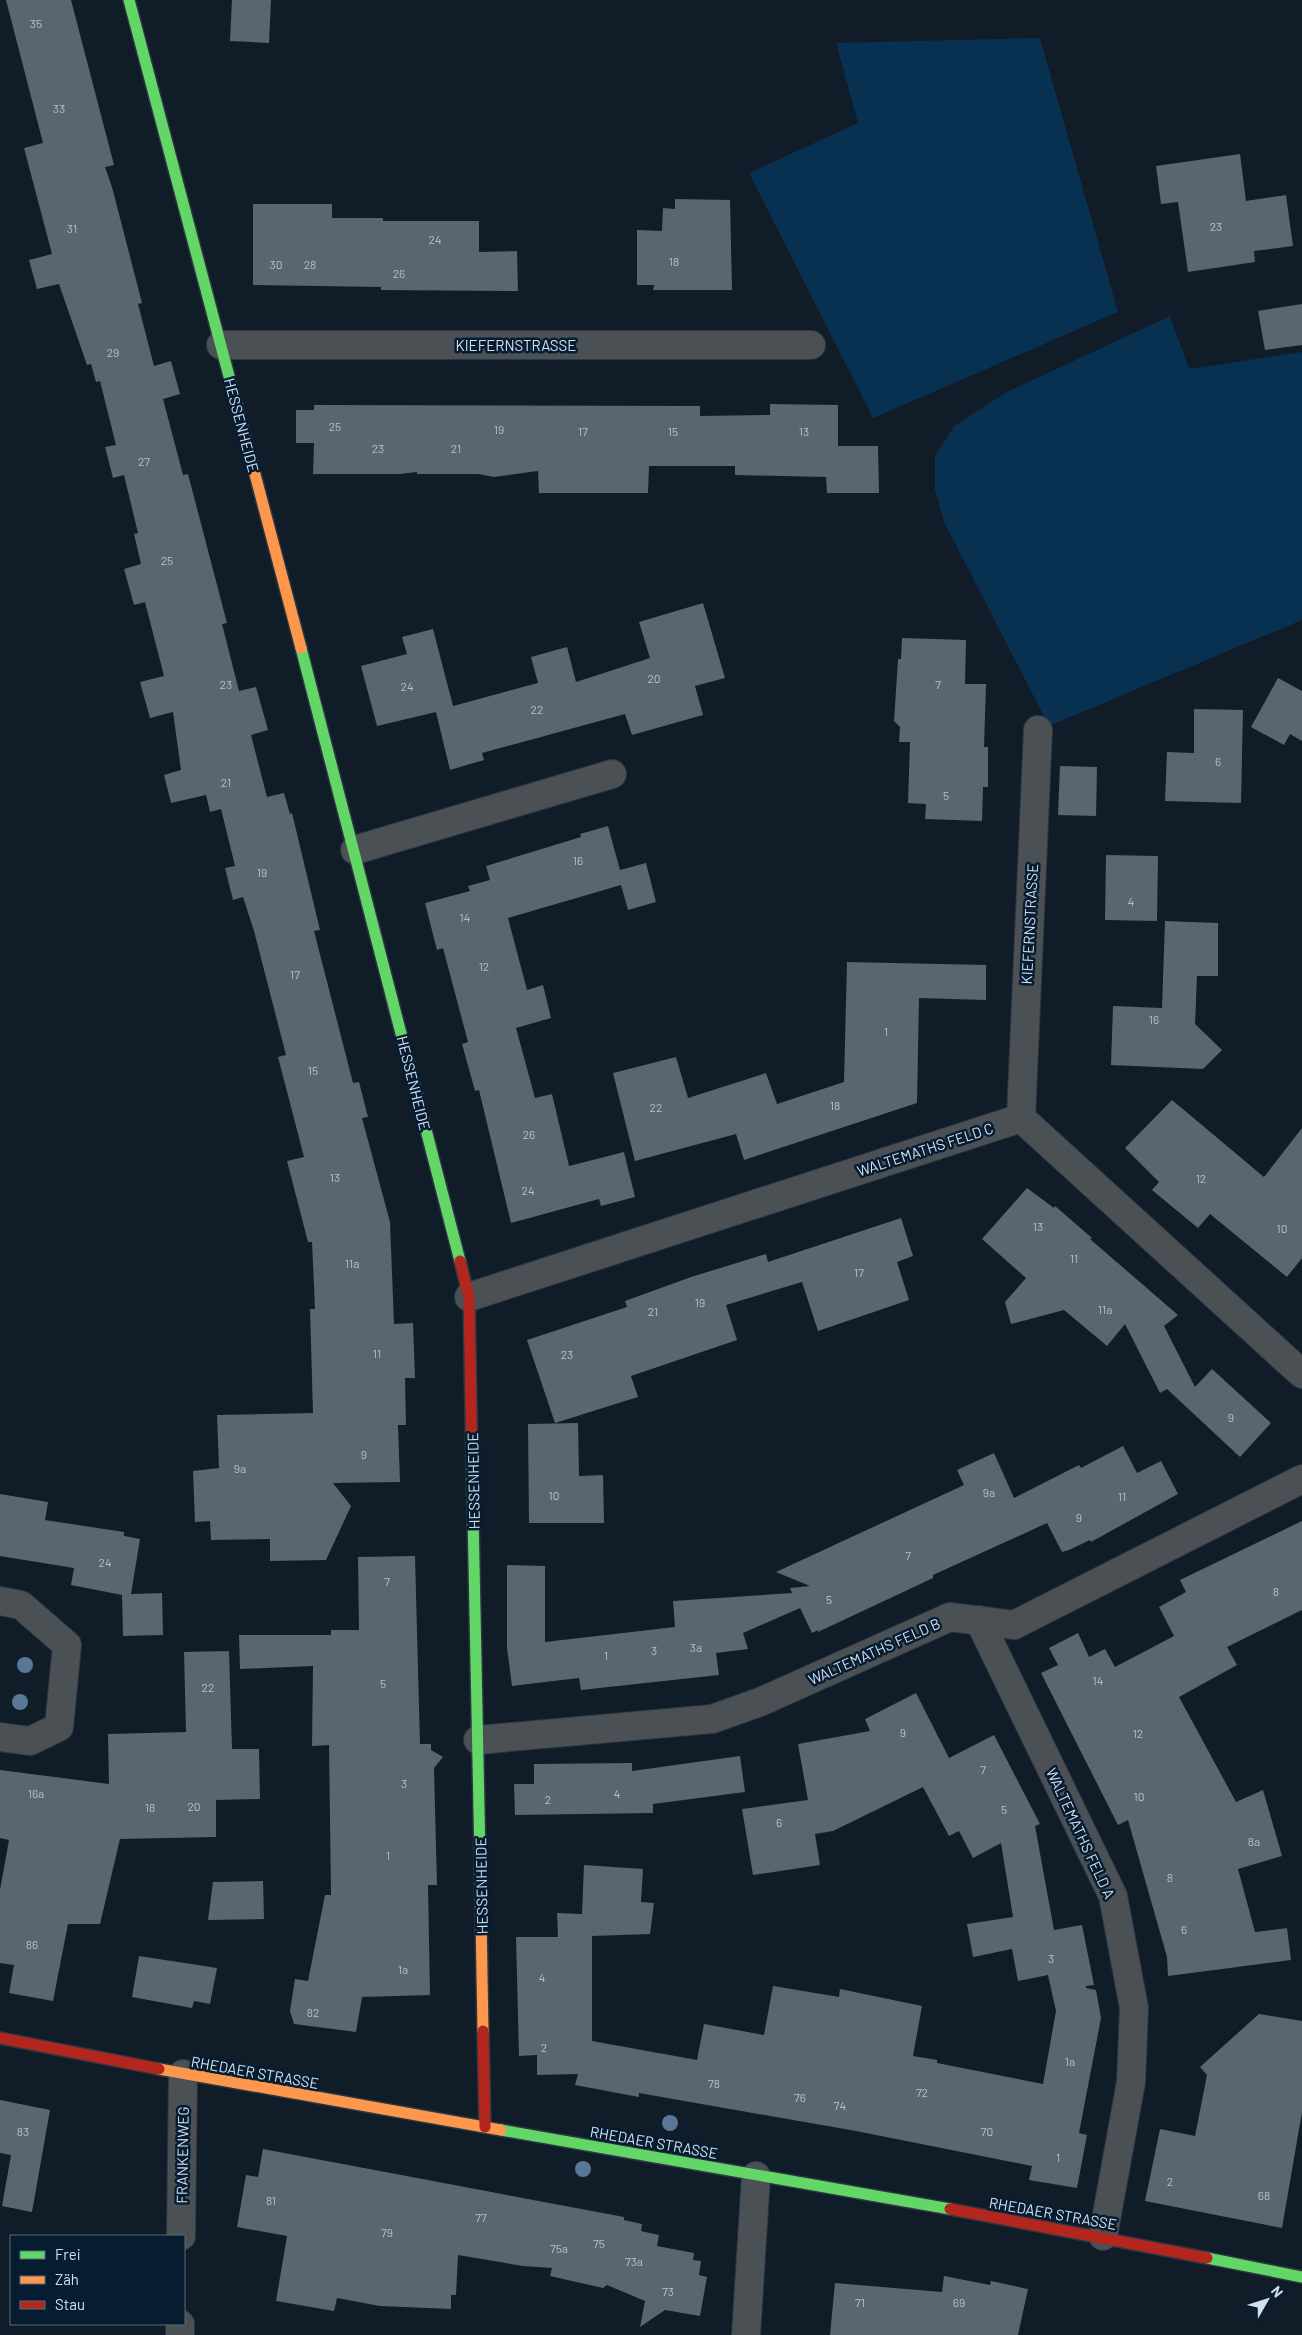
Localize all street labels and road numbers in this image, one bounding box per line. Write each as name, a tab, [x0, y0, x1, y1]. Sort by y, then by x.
street label: KIEFERNSTRASSE	[456, 336, 576, 354]
street label: HESSENHEIDE	[221, 376, 263, 474]
street label: KIEFERNSTRASSE	[1017, 863, 1041, 985]
street label: HESSENHEIDE	[394, 1034, 434, 1132]
street label: WALTEMATHS FELD C	[855, 1118, 995, 1180]
street label: HESSENHEIDE	[463, 1432, 483, 1530]
street label: WALTEMATHS FELD B	[805, 1614, 943, 1688]
street label: WALTEMATHS FELD A	[1043, 1765, 1119, 1901]
street label: HESSENHEIDE	[471, 1837, 491, 1935]
street label: RHEDAER STRASSE	[190, 2052, 320, 2092]
street label: FRANKENWEG	[172, 2106, 192, 2204]
street label: RHEDAER STRASSE	[589, 2122, 719, 2162]
street label: RHEDAER STRASSE	[988, 2193, 1118, 2233]

